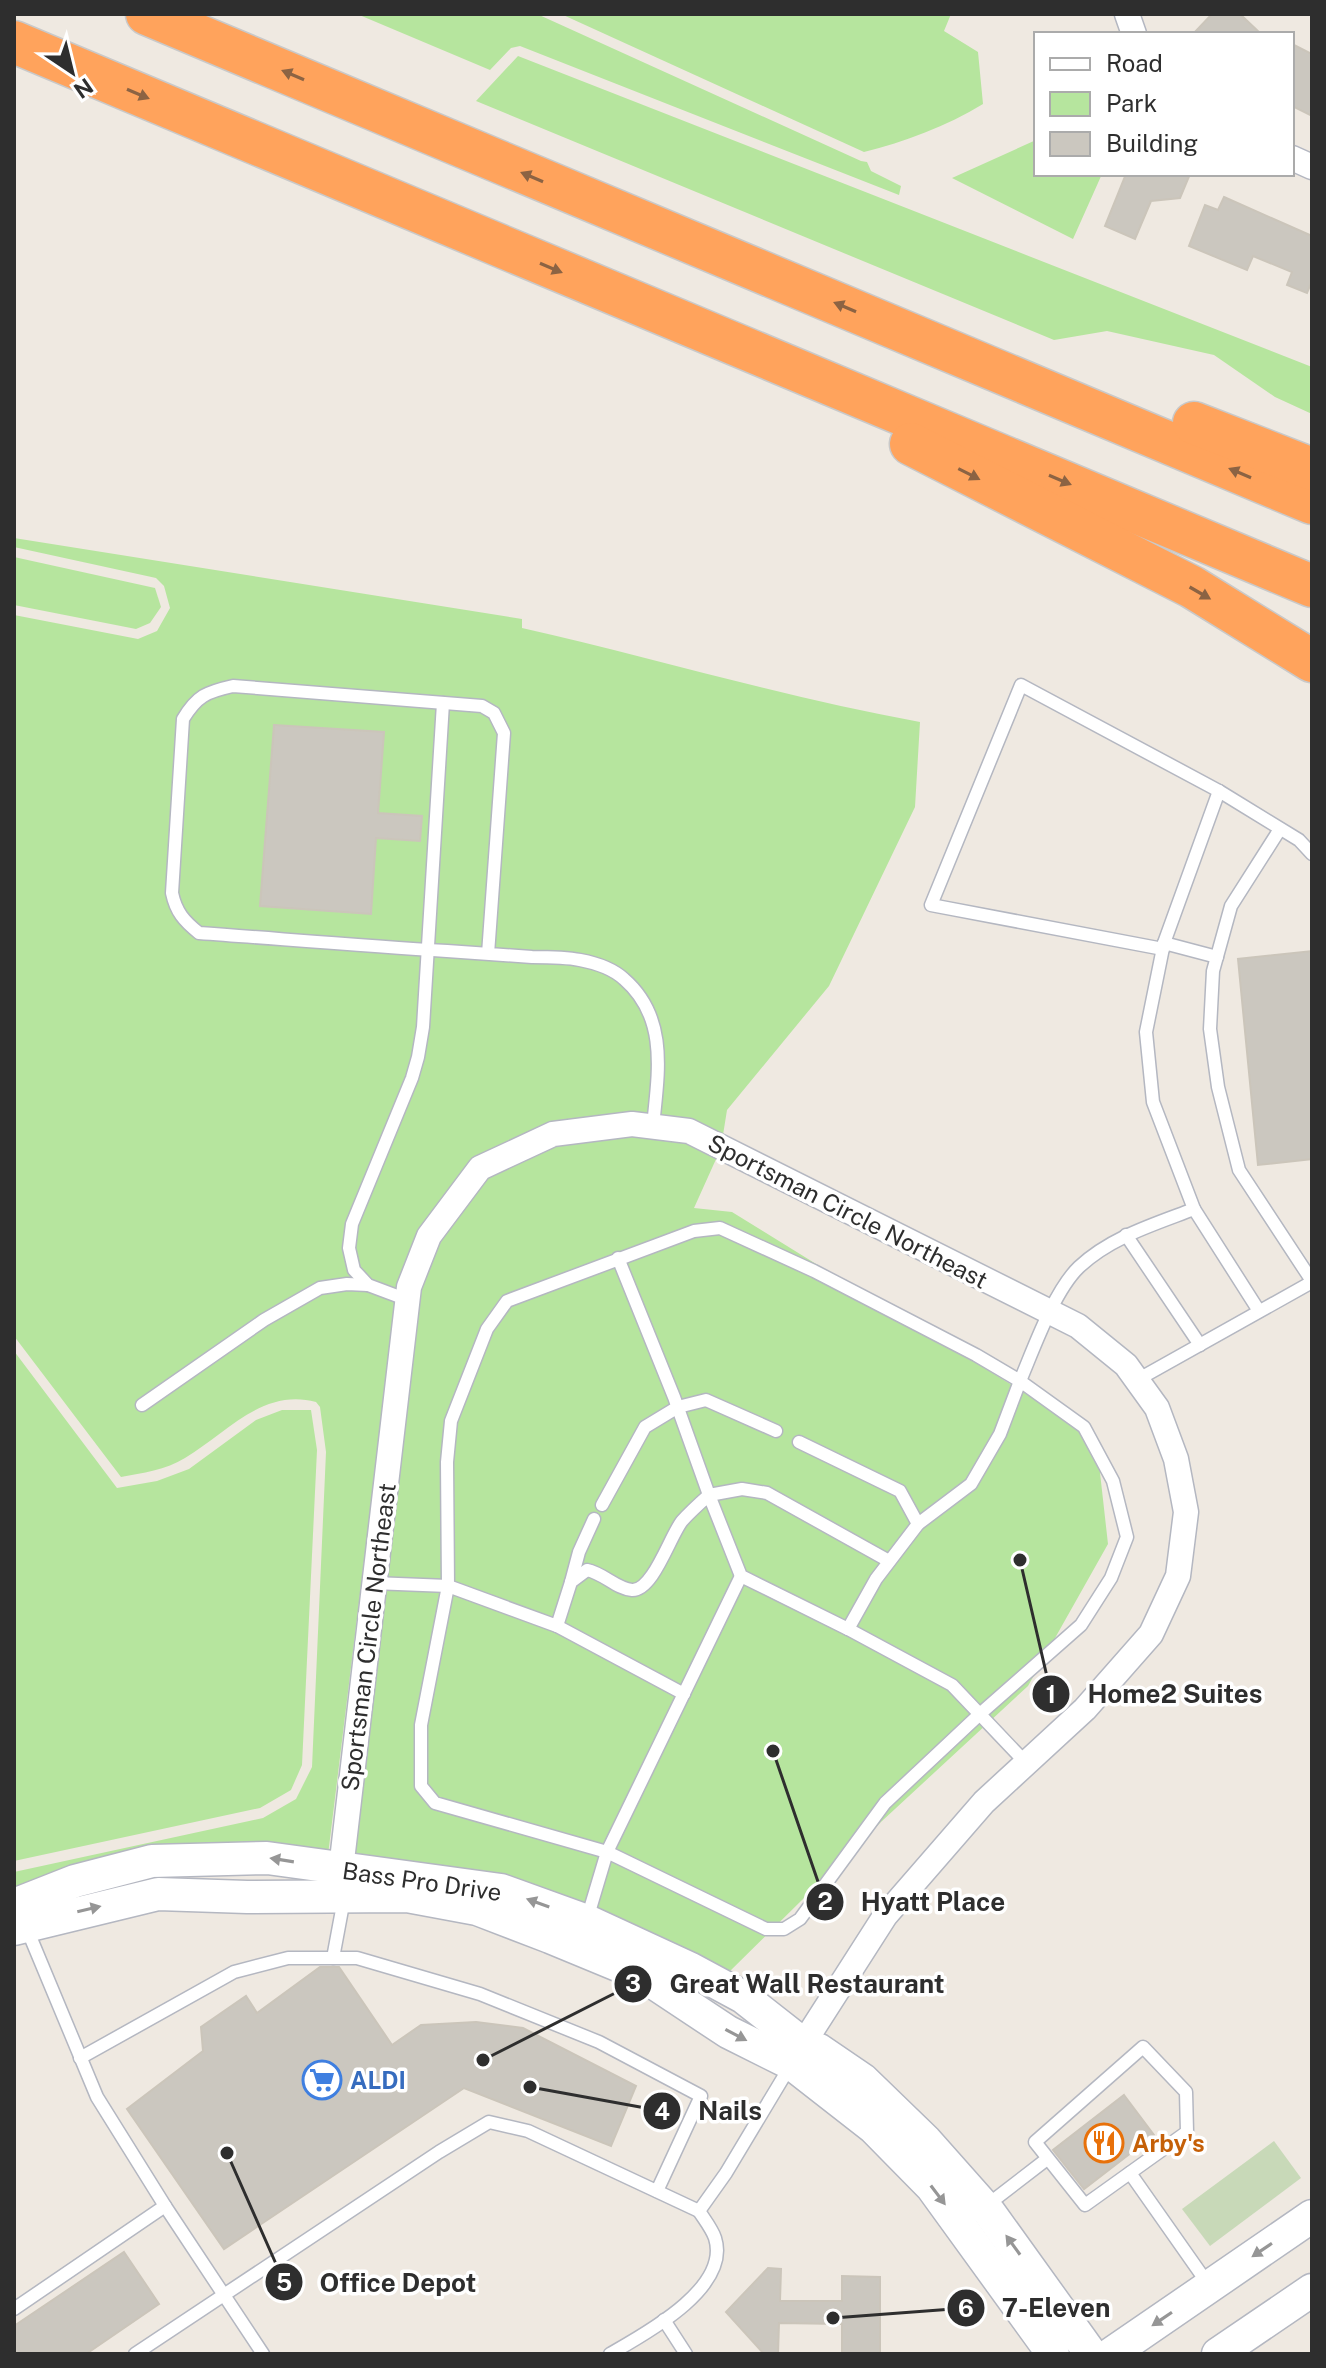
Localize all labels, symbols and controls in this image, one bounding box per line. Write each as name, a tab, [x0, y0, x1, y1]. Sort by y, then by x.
north arrow	[32, 32, 112, 112]
legend	[1034, 32, 1294, 176]
text: Road	[1106, 49, 1163, 77]
one-way arrow	[281, 69, 305, 82]
text: N	[69, 73, 98, 104]
one-way arrow	[126, 88, 149, 101]
text: Park	[1106, 89, 1157, 117]
text: Building	[1106, 129, 1198, 157]
one-way arrow	[521, 170, 544, 183]
one-way arrow	[539, 261, 563, 274]
one-way arrow	[833, 300, 857, 313]
one-way arrow	[1228, 466, 1252, 479]
one-way arrow	[958, 467, 981, 480]
one-way arrow	[1048, 473, 1072, 486]
one-way arrow	[1189, 586, 1211, 600]
street label: Sportsman Circle Northeast	[703, 1128, 993, 1294]
street label: Sportsman Circle Northeast	[335, 1481, 401, 1793]
callout: Home2 Suites	[1031, 1669, 1278, 1719]
text: Home2 Suites	[1088, 1678, 1262, 1709]
text: 1	[1046, 1680, 1056, 1708]
one-way arrow	[270, 1853, 295, 1866]
street label: Bass Pro Drive	[341, 1856, 503, 1906]
callout: Hyatt Place	[805, 1877, 1021, 1927]
text: Hyatt Place	[861, 1886, 1005, 1917]
text: 2	[817, 1887, 833, 1915]
one-way arrow	[526, 1897, 550, 1909]
one-way arrow	[77, 1902, 102, 1915]
callout: Great Wall Restaurant	[613, 1959, 961, 2009]
text: Great Wall Restaurant	[669, 1968, 945, 1999]
text: 3	[625, 1969, 641, 1997]
one-way arrow	[724, 2029, 747, 2042]
supermarket icon: ALDI	[301, 2059, 343, 2101]
place label: ALDI	[350, 2066, 406, 2094]
callout: Nails	[642, 2086, 778, 2136]
text: Nails	[698, 2095, 762, 2126]
text: 4	[654, 2097, 670, 2125]
restaurant icon: Arby's	[1083, 2122, 1125, 2164]
place label: Arby's	[1132, 2129, 1205, 2157]
one-way arrow	[929, 2185, 945, 2206]
one-way arrow	[1006, 2235, 1021, 2256]
one-way arrow	[1252, 2242, 1273, 2257]
callout: Office Depot	[264, 2257, 493, 2307]
text: Office Depot	[320, 2267, 476, 2298]
text: 5	[276, 2268, 292, 2296]
callout: 7-Eleven	[946, 2283, 1127, 2333]
text: 7-Eleven	[1002, 2292, 1110, 2323]
text: 6	[958, 2294, 974, 2322]
one-way arrow	[1151, 2311, 1172, 2326]

